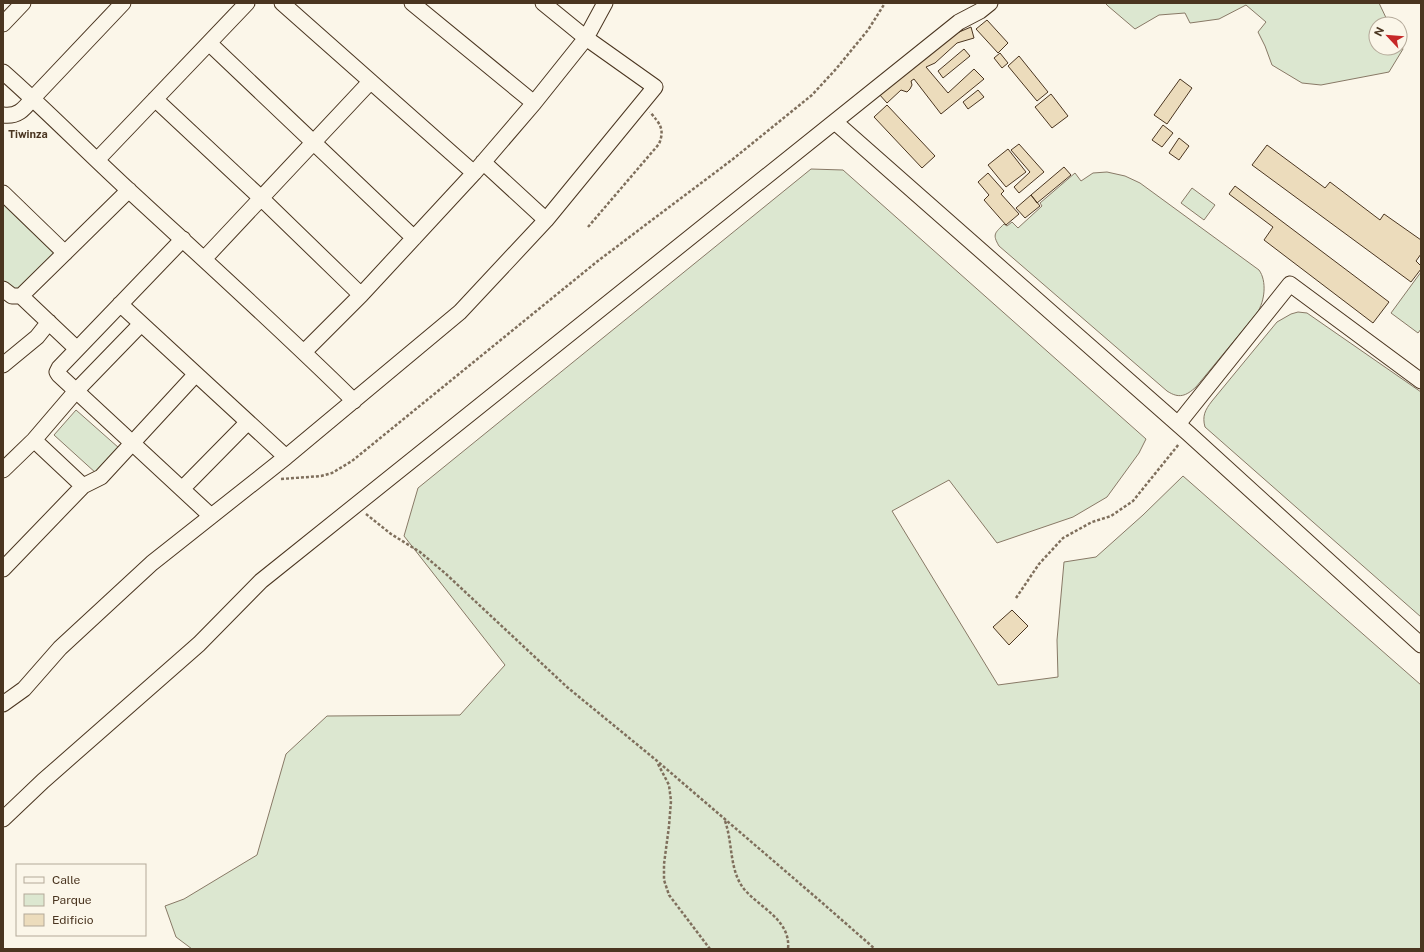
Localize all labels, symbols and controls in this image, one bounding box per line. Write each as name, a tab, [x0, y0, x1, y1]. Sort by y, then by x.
north arrow	[1368, 16, 1408, 56]
text: N	[1372, 25, 1386, 38]
district label: Tiwinza	[8, 128, 48, 140]
legend	[16, 864, 146, 936]
text: Calle	[52, 873, 81, 887]
text: Parque	[52, 893, 92, 907]
text: Edificio	[52, 913, 94, 927]

